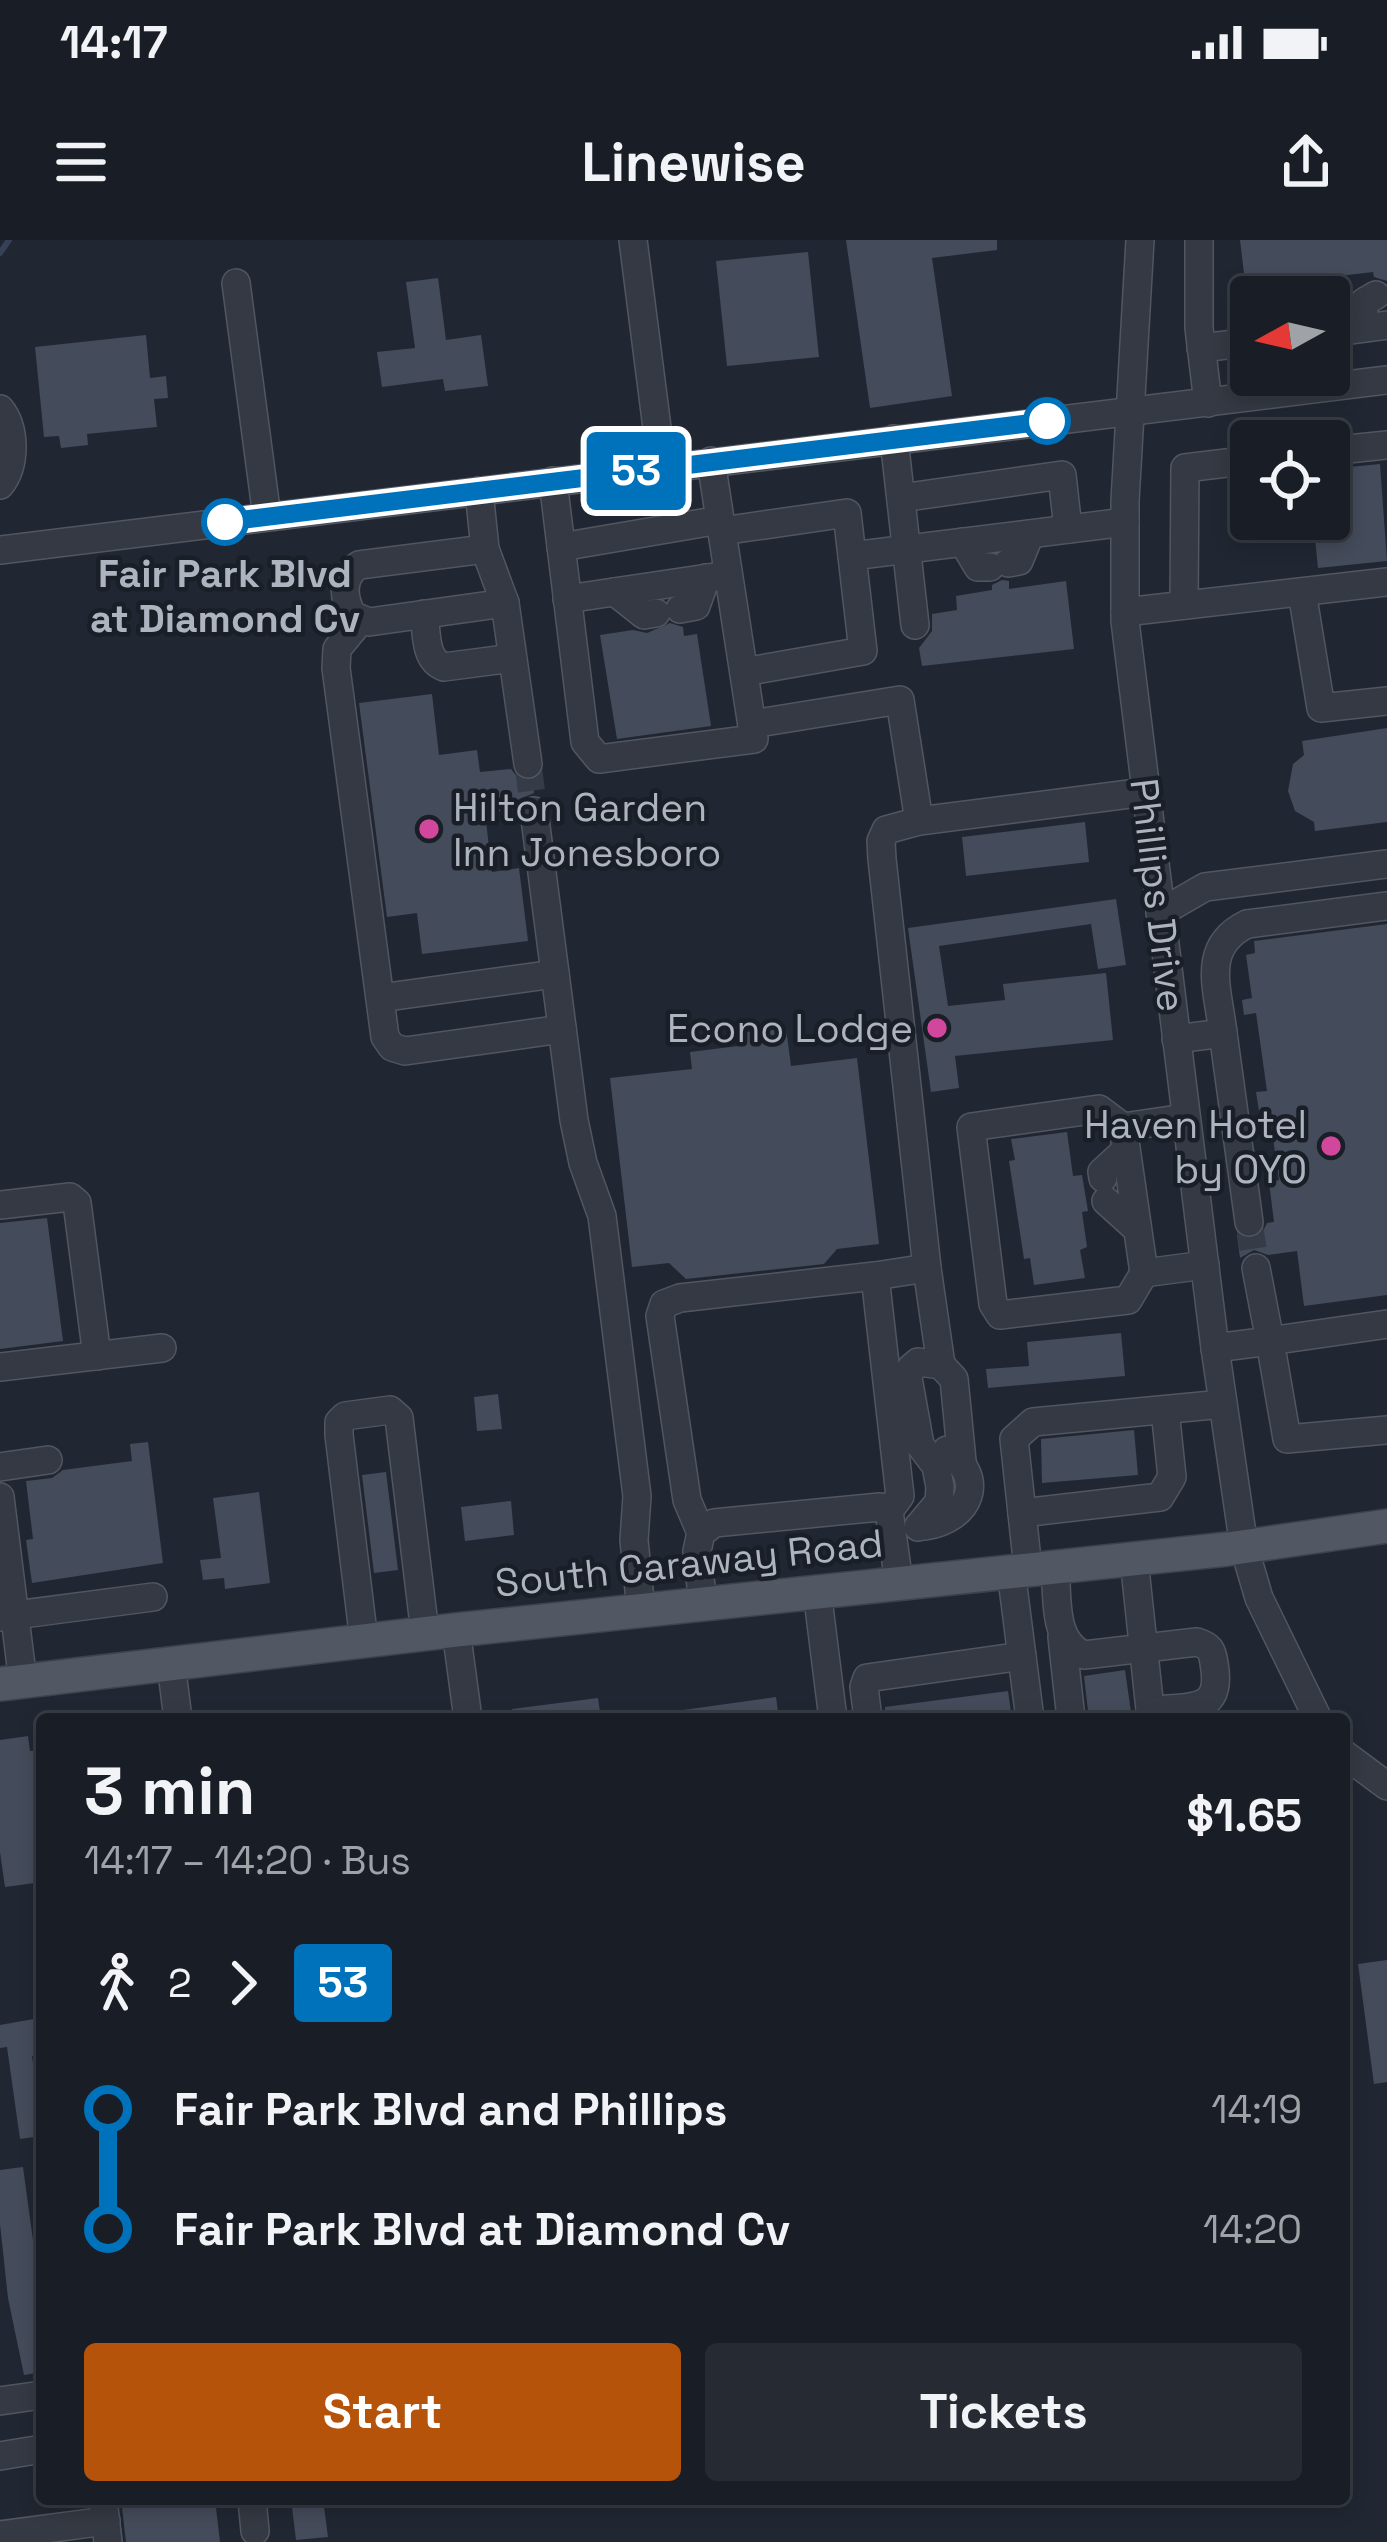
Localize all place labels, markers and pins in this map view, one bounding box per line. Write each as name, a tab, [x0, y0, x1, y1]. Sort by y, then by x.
unlabelled marker	[1025, 399, 1069, 443]
marker: Fair Park Blvd at Diamond Cv	[203, 500, 247, 544]
place label: Fair Park Blvd at Diamond Cv	[90, 549, 360, 643]
place label: Hilton Garden Inn Jonesboro	[453, 783, 721, 877]
marker: Hilton Garden Inn Jonesboro	[416, 816, 442, 842]
place label: Econo Lodge	[667, 1004, 913, 1053]
marker: Econo Lodge	[924, 1015, 950, 1041]
place label: Haven Hotel by OYO	[1084, 1100, 1307, 1194]
marker: Haven Hotel by OYO	[1318, 1133, 1344, 1159]

